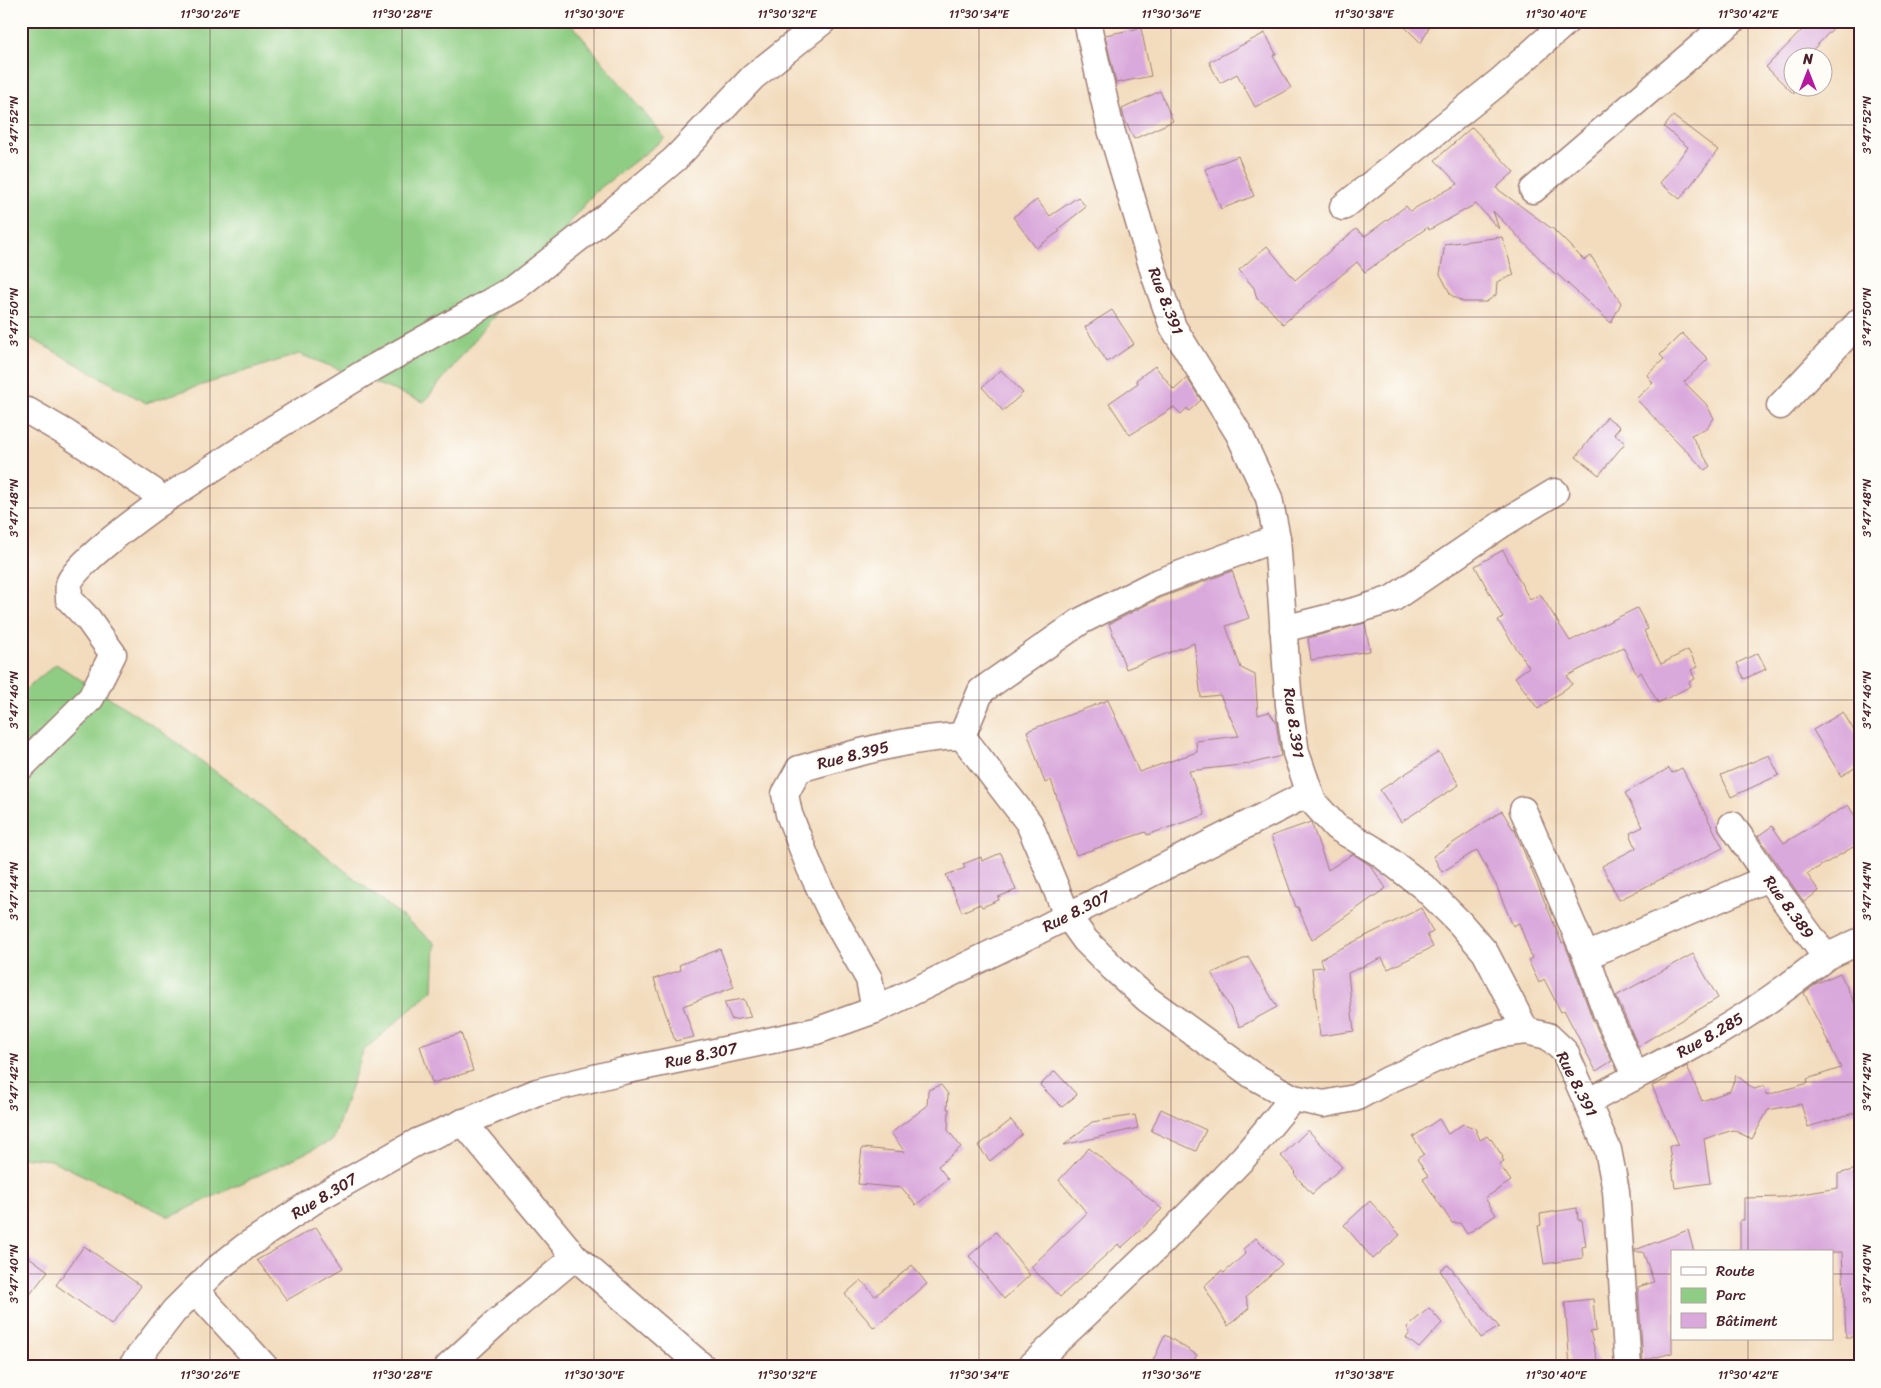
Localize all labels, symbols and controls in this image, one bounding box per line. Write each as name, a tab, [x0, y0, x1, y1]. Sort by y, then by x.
text: 11°30'26"E	[180, 3, 241, 25]
text: 11°30'28"E	[372, 3, 433, 25]
text: 11°30'30"E	[564, 3, 625, 25]
text: 11°30'32"E	[757, 3, 818, 25]
text: 11°30'34"E	[949, 3, 1010, 25]
text: 11°30'36"E	[1141, 3, 1202, 25]
text: 11°30'38"E	[1334, 3, 1395, 25]
text: 11°30'40"E	[1526, 3, 1588, 25]
text: 11°30'42"E	[1718, 3, 1779, 25]
text: N	[1802, 47, 1813, 72]
north arrow	[1784, 48, 1834, 98]
text: 3°47'52"N	[3, 95, 25, 154]
text: 3°47'52"N	[1856, 95, 1878, 154]
street label: Rue 8.391	[1140, 263, 1192, 339]
text: 3°47'50"N	[3, 287, 25, 346]
text: 3°47'50"N	[1856, 287, 1878, 346]
text: 3°47'48"N	[3, 478, 25, 537]
text: 3°47'48"N	[1856, 478, 1878, 537]
text: 3°47'46"N	[3, 670, 25, 729]
text: 3°47'46"N	[1856, 670, 1878, 729]
street label: Rue 8.391	[1275, 686, 1313, 760]
street label: Rue 8.395	[814, 732, 892, 778]
text: 3°47'44"N	[3, 861, 25, 920]
text: 3°47'44"N	[1856, 861, 1878, 920]
street label: Rue 8.389	[1756, 869, 1822, 945]
street label: Rue 8.307	[1037, 881, 1116, 941]
street label: Rue 8.285	[1671, 1004, 1749, 1066]
street label: Rue 8.307	[662, 1033, 741, 1077]
street label: Rue 8.391	[1548, 1046, 1606, 1122]
text: 3°47'42"N	[3, 1052, 25, 1111]
text: 3°47'42"N	[1856, 1052, 1878, 1111]
street label: Rue 8.307	[285, 1164, 364, 1227]
text: 3°47'40"N	[3, 1244, 25, 1303]
text: 3°47'40"N	[1856, 1244, 1878, 1303]
legend	[1671, 1250, 1834, 1340]
text: Route	[1716, 1258, 1755, 1284]
text: Parc	[1716, 1282, 1746, 1308]
text: Bâtiment	[1716, 1308, 1778, 1334]
text: 11°30'26"E	[180, 1364, 241, 1386]
text: 11°30'28"E	[372, 1364, 433, 1386]
text: 11°30'30"E	[564, 1364, 625, 1386]
text: 11°30'32"E	[757, 1364, 818, 1386]
text: 11°30'34"E	[949, 1364, 1010, 1386]
text: 11°30'36"E	[1141, 1364, 1202, 1386]
text: 11°30'38"E	[1334, 1364, 1395, 1386]
text: 11°30'40"E	[1526, 1364, 1588, 1386]
text: 11°30'42"E	[1718, 1364, 1779, 1386]

